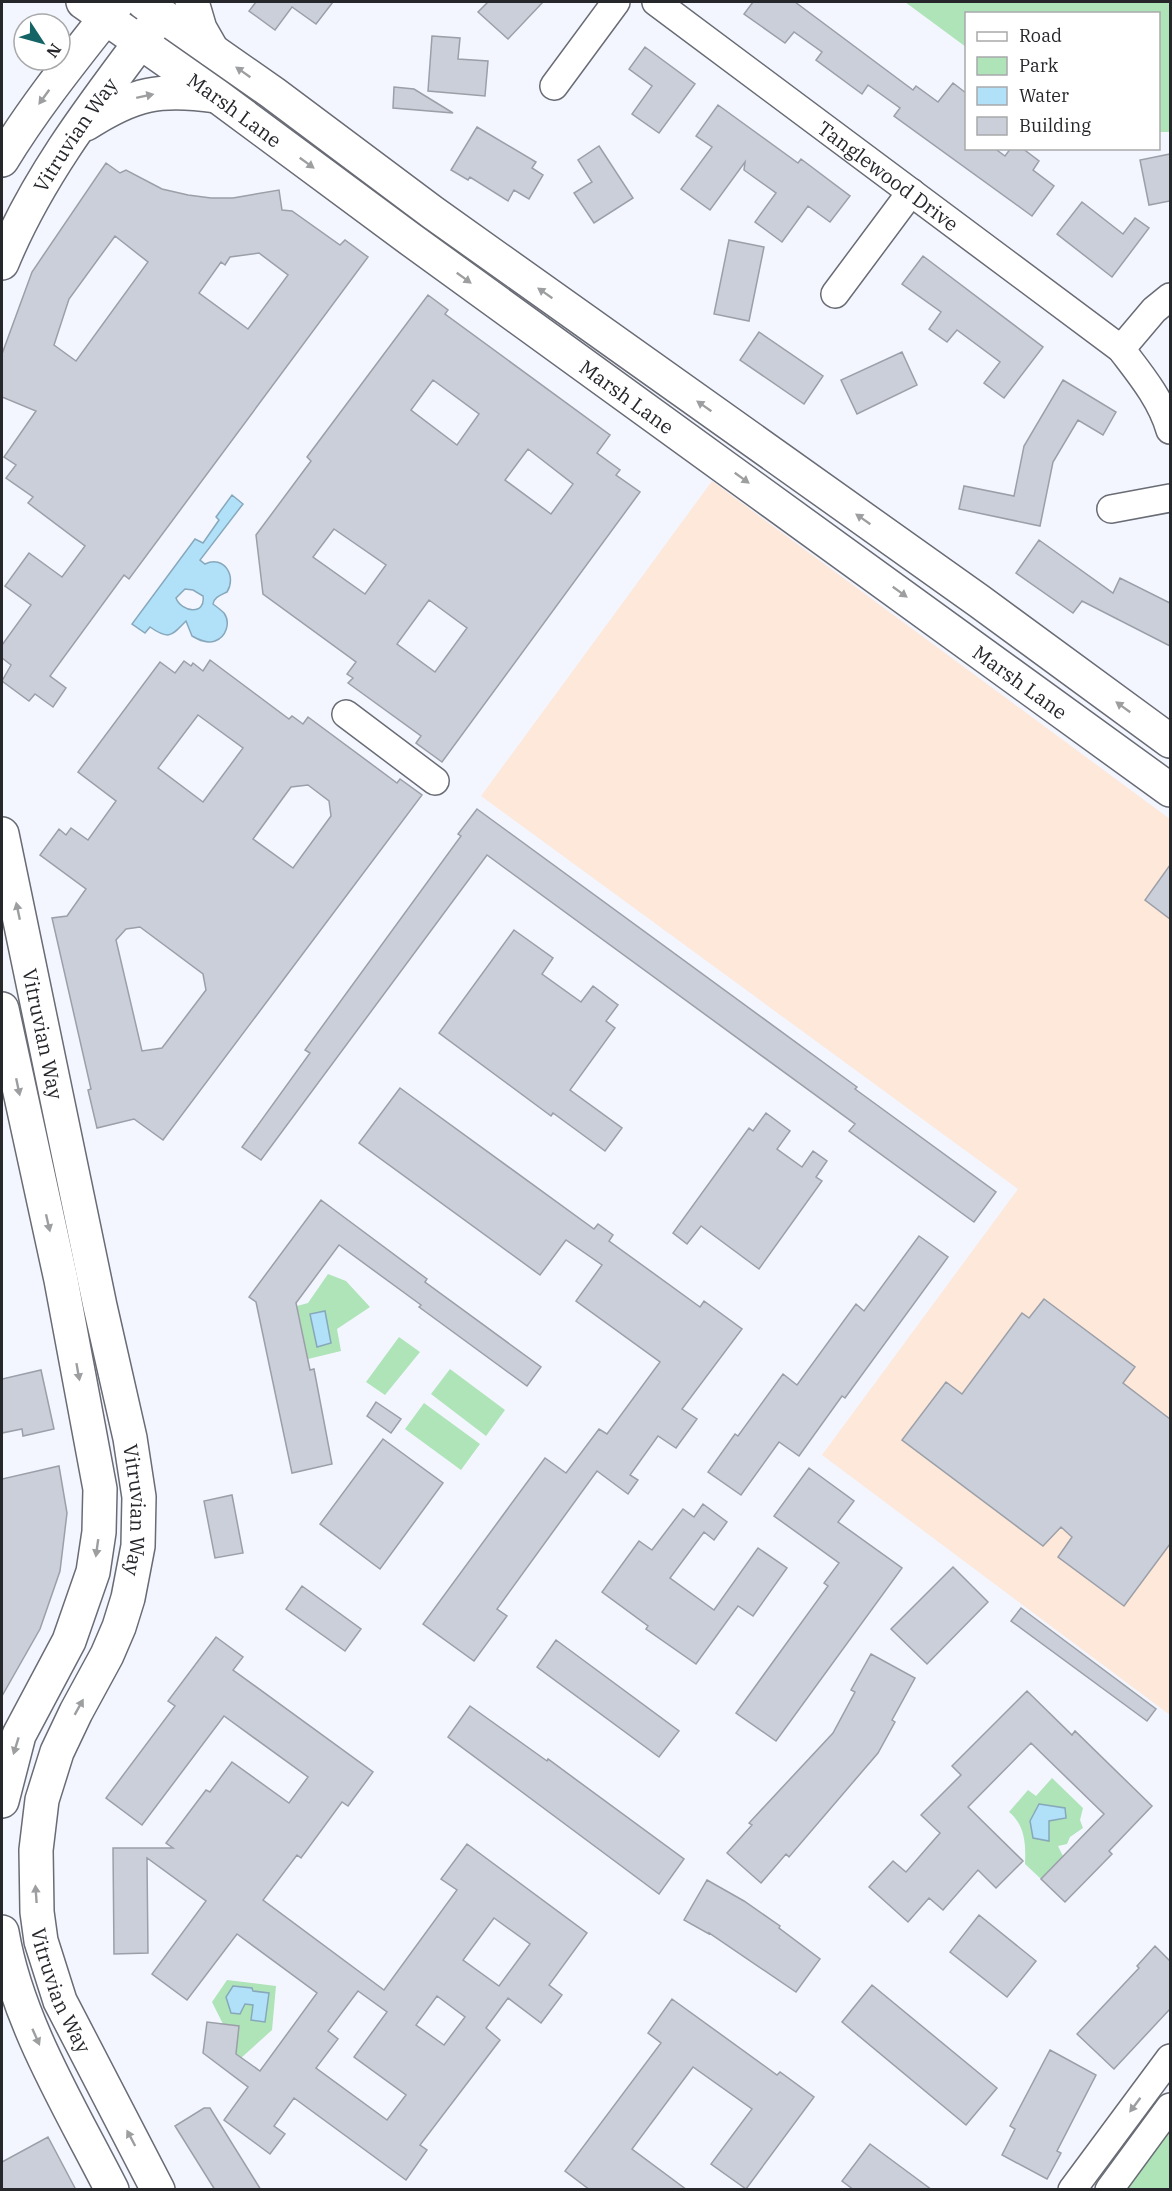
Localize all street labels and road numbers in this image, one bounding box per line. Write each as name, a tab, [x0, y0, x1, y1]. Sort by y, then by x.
street label: Marsh Lane	[182, 66, 287, 153]
street label: Vitruvian Way	[27, 71, 123, 197]
street label: Tanglewood Drive	[813, 114, 964, 237]
street label: Marsh Lane	[574, 353, 680, 440]
street label: Marsh Lane	[968, 638, 1073, 725]
street label: Vitruvian Way	[17, 966, 70, 1102]
street label: Vitruvian Way	[118, 1442, 153, 1579]
street label: Vitruvian Way	[26, 1926, 98, 2058]

